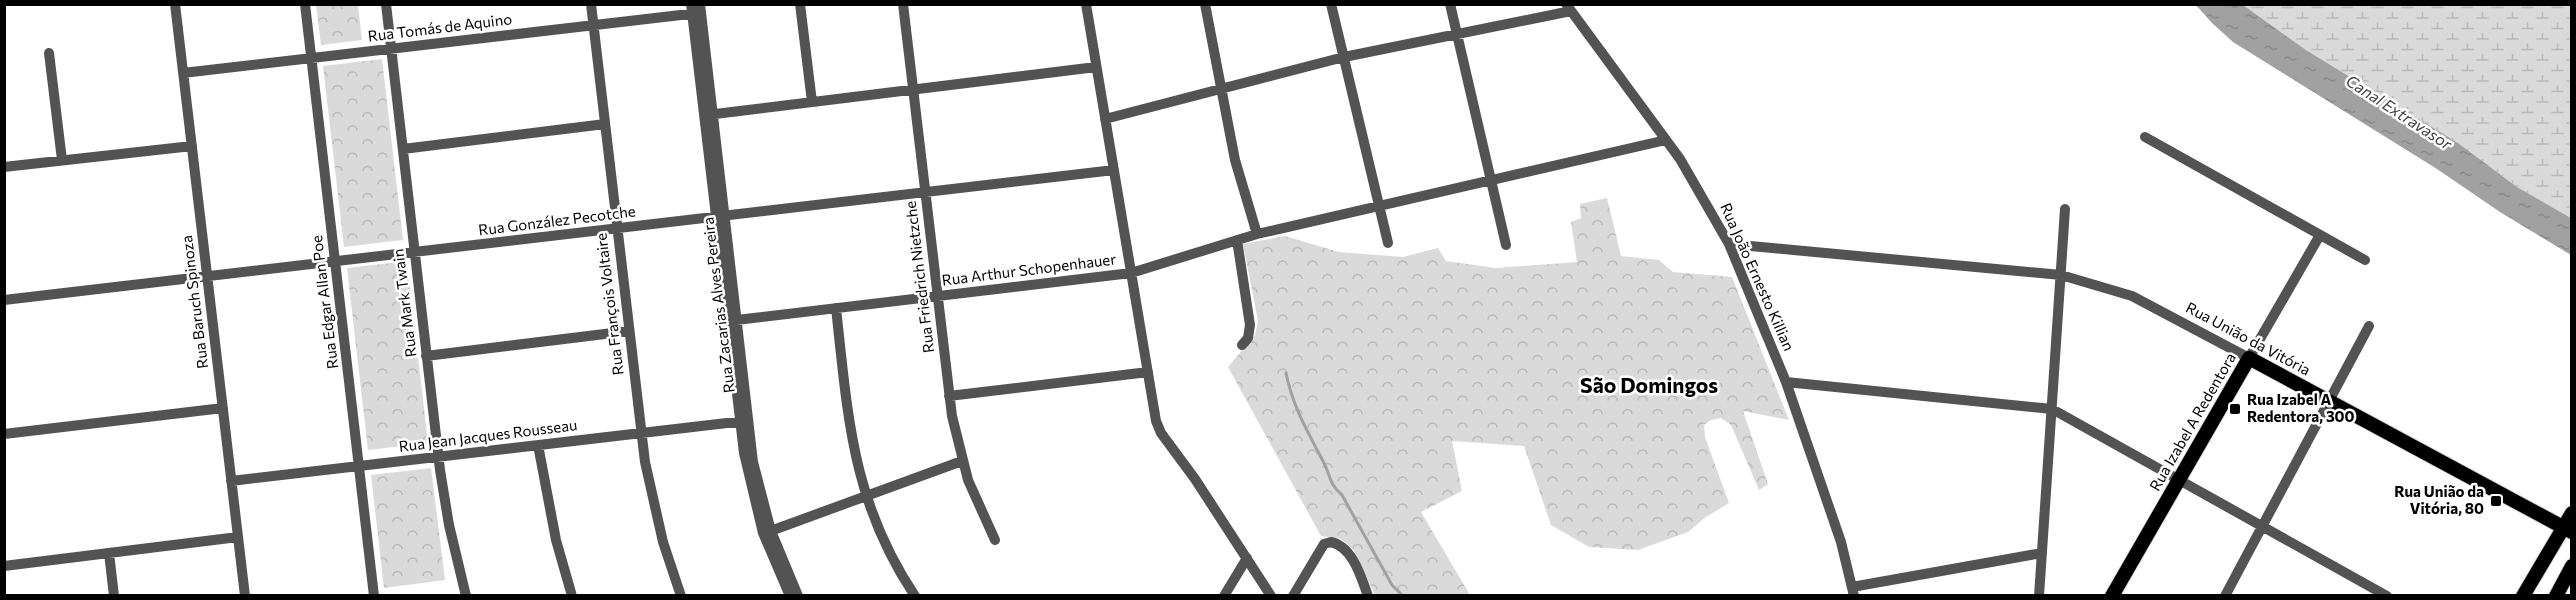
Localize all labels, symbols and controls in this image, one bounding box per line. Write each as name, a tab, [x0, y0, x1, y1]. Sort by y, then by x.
street label: Rua Tomás de Aquino	[367, 9, 513, 45]
water label: Canal Extravasor	[2343, 70, 2456, 153]
street label: Rua Friedrich Nietzche	[901, 200, 937, 354]
street label: Rua João Ernesto Killian	[1717, 200, 1799, 353]
street label: Rua González Pecotche	[477, 201, 637, 239]
street label: Rua Zacarias Alves Pereira	[698, 216, 738, 394]
street label: Rua François Voltaire	[591, 232, 627, 376]
street label: Rua Baruch Spinoza	[177, 234, 211, 370]
street label: Rua Edgar Allan Poe	[307, 234, 341, 370]
street label: Rua Mark Twain	[388, 248, 420, 358]
street label: Rua Arthur Schopenhauer	[941, 249, 1117, 289]
street label: Rua União da Vitória	[2183, 298, 2314, 379]
street label: Rua Izabel A Redentora	[2145, 349, 2239, 494]
district label: São Domingos	[1580, 372, 1718, 397]
place label: Rua Izabel A Redentora, 300	[2247, 390, 2355, 425]
marker: Rua Izabel A Redentora, 300	[2228, 402, 2242, 416]
street label: Rua Jean Jacques Rousseau	[398, 415, 578, 455]
place label: Rua União da Vitória, 80	[2394, 482, 2484, 517]
marker: Rua União da Vitória, 80	[2489, 494, 2503, 508]

